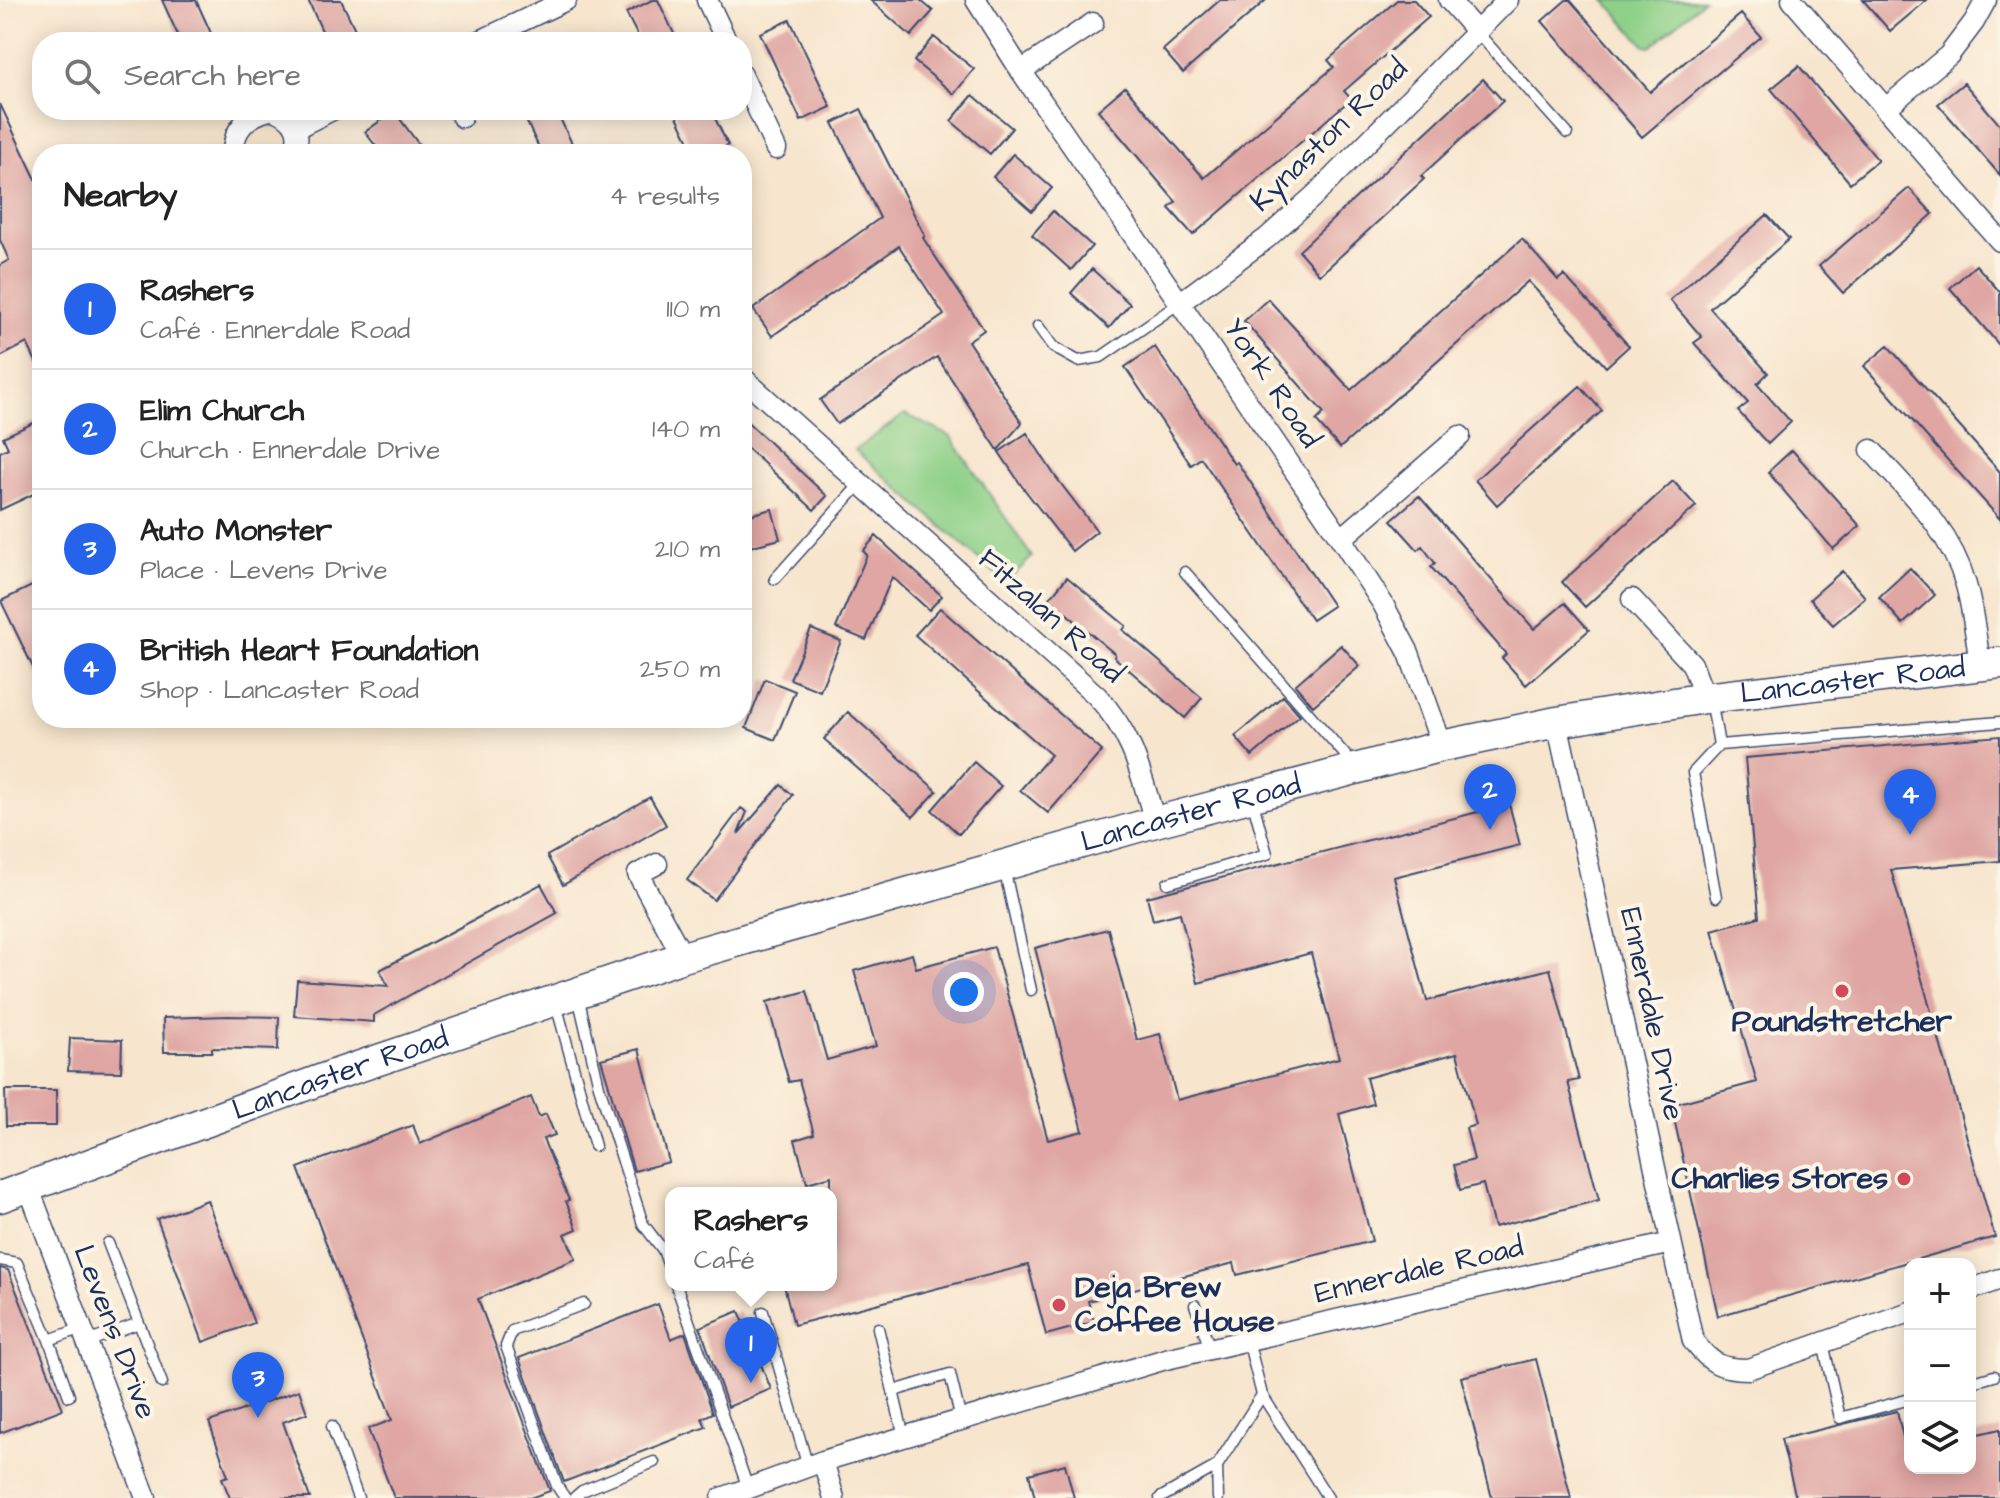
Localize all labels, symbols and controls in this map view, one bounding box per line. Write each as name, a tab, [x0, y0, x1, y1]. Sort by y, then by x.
search box	[32, 32, 752, 120]
street label: Kynaston Road	[1241, 49, 1418, 222]
icon: search	[60, 54, 104, 98]
text: Search here	[124, 55, 301, 97]
text: Nearby	[64, 172, 178, 220]
text: 4 results	[610, 178, 720, 214]
text: Rashers	[140, 270, 254, 312]
text: 1	[88, 291, 92, 327]
text: 110 m	[666, 291, 720, 327]
street label: York Road	[1213, 310, 1331, 456]
text: Café · Ennerdale Road	[140, 312, 410, 348]
text: Elim Church	[140, 390, 304, 432]
text: 2	[83, 411, 97, 447]
text: 140 m	[652, 411, 720, 447]
text: Church · Ennerdale Drive	[140, 432, 440, 468]
text: Auto Monster	[140, 510, 332, 552]
text: 3	[83, 531, 97, 567]
text: 210 m	[655, 531, 720, 567]
street label: Fitzalan Road	[969, 539, 1133, 693]
text: Place · Levens Drive	[140, 552, 388, 588]
text: British Heart Foundation	[140, 630, 478, 672]
street label: Lancaster Road	[1738, 646, 1968, 715]
text: 4	[81, 651, 99, 687]
text: 250 m	[640, 651, 720, 687]
text: Shop · Lancaster Road	[140, 672, 419, 708]
street label: Lancaster Road	[1076, 763, 1306, 863]
pin: 2	[1464, 764, 1516, 830]
pin: 4	[1884, 769, 1936, 835]
street label: Ennerdale Drive	[1609, 904, 1695, 1124]
your location	[944, 972, 984, 1012]
marker: Poundstretcher	[1833, 982, 1851, 1000]
place label: Poundstretcher	[1732, 1001, 1953, 1043]
street label: Lancaster Road	[227, 1017, 454, 1131]
place label: Charlies Stores	[1671, 1158, 1888, 1200]
marker: Charlies Stores	[1895, 1170, 1913, 1188]
popup	[665, 1187, 837, 1291]
text: Rashers	[694, 1200, 808, 1242]
street label: Ennerdale Road	[1310, 1226, 1528, 1314]
street label: Levens Drive	[63, 1239, 167, 1425]
text: Café	[694, 1242, 755, 1278]
map controls	[1904, 1258, 1976, 1474]
button: +	[1904, 1258, 1976, 1330]
place label: Deja Brew Coffee House	[1075, 1267, 1275, 1343]
marker: Deja Brew Coffee House	[1050, 1296, 1068, 1314]
pin: 1	[725, 1317, 777, 1383]
button: −	[1904, 1330, 1976, 1402]
pin: 3	[232, 1352, 284, 1418]
button: layers	[1904, 1402, 1976, 1474]

